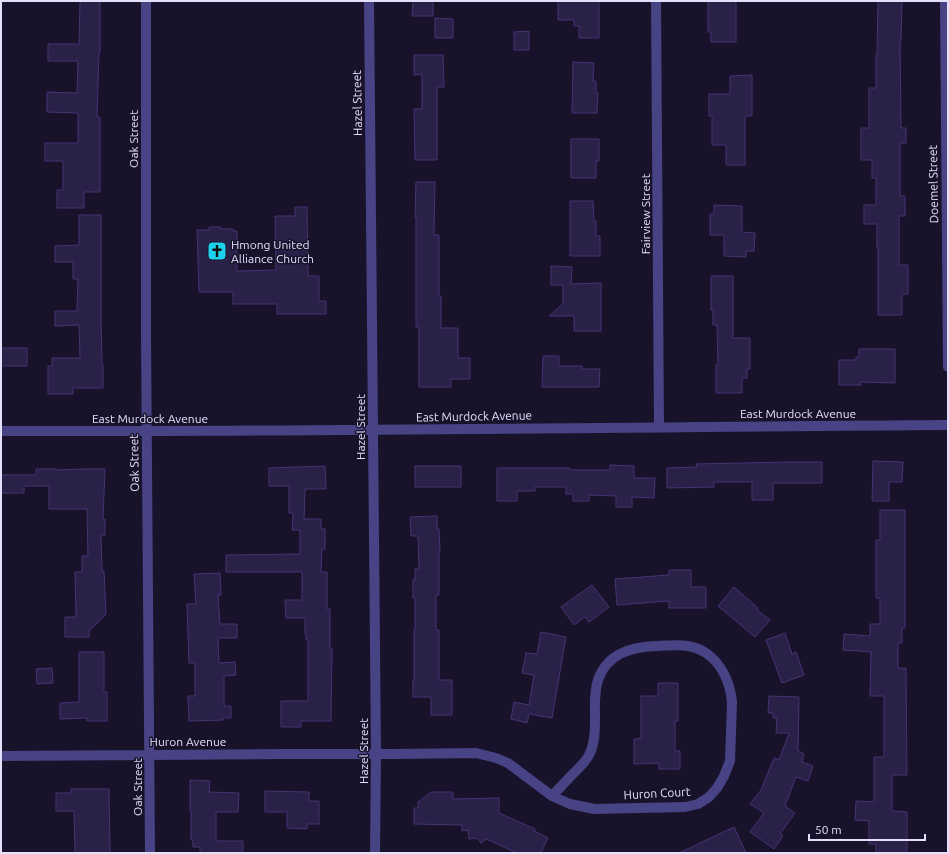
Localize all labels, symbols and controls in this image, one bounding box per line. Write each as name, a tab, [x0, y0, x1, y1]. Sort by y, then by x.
street label: Hazel Street	[350, 70, 364, 136]
street label: Oak Street	[127, 110, 140, 168]
street label: Doemel Street	[926, 144, 940, 223]
street label: Fairview Street	[639, 173, 652, 254]
place label: Hmong United Alliance Church	[231, 238, 314, 265]
church icon: Hmong United Alliance Church	[206, 240, 228, 262]
street label: Hazel Street	[354, 394, 367, 460]
street label: East Murdock Avenue	[740, 407, 856, 420]
street label: East Murdock Avenue	[416, 408, 532, 424]
street label: East Murdock Avenue	[92, 412, 208, 425]
street label: Oak Street	[127, 434, 141, 492]
street label: Hazel Street	[357, 718, 370, 784]
street label: Huron Avenue	[150, 735, 226, 748]
street label: Oak Street	[131, 758, 144, 816]
street label: Huron Court	[623, 785, 691, 801]
scale bar	[809, 816, 925, 842]
text: 50 m	[815, 823, 842, 836]

